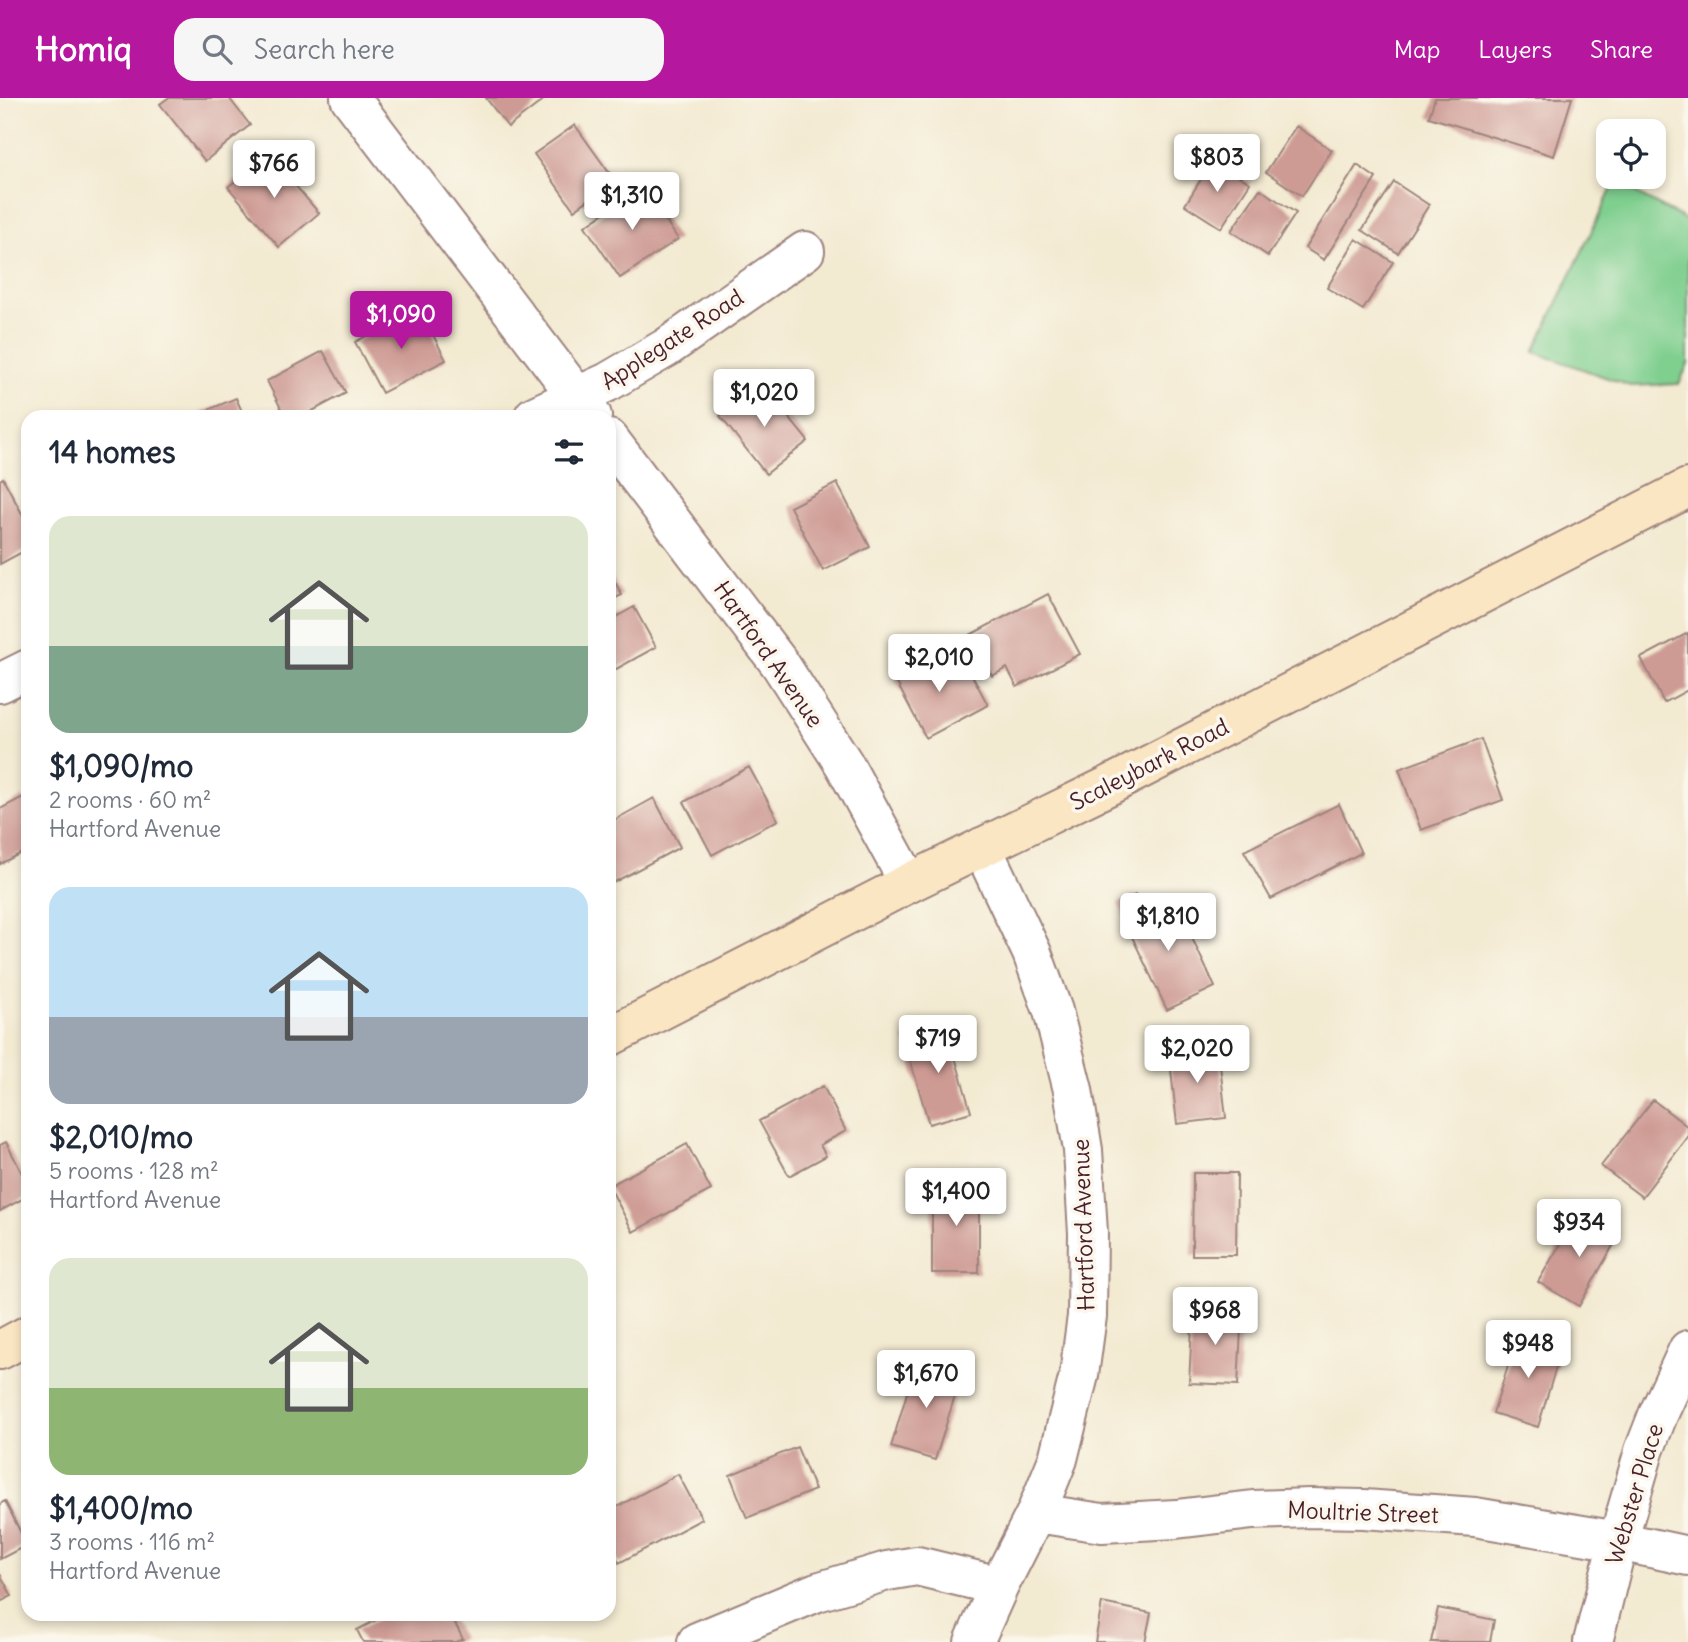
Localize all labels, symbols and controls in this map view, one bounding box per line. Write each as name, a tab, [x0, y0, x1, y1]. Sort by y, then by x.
search box	[174, 18, 664, 81]
text: Homiq	[35, 28, 132, 70]
icon: search	[198, 30, 236, 68]
text: Search here	[254, 33, 395, 66]
text: Map	[1394, 34, 1440, 64]
text: Layers	[1478, 34, 1552, 64]
text: Share	[1590, 34, 1653, 64]
map controls	[1596, 119, 1666, 189]
button: locate	[1596, 119, 1666, 189]
pin: $803	[1176, 134, 1258, 194]
pin: $766	[233, 140, 315, 200]
text: $803	[1190, 142, 1244, 171]
text: $766	[249, 148, 299, 177]
pin: $1,310	[575, 172, 689, 232]
text: $1,310	[600, 180, 664, 209]
street label: Applegate Road	[595, 282, 749, 396]
pin: $1,090	[344, 292, 458, 351]
text: $1,090	[366, 299, 436, 328]
pin: $1,020	[707, 370, 821, 429]
text: $1,020	[729, 377, 799, 406]
text: 14 homes	[49, 433, 176, 471]
icon: filters	[550, 433, 588, 471]
icon: home	[256, 562, 382, 688]
street label: Hartford Avenue	[708, 575, 830, 733]
pin: $2,010	[882, 634, 996, 694]
text: $2,010	[904, 642, 974, 671]
street label: Scaleybark Road	[1065, 711, 1233, 817]
text: $1,090/mo	[49, 747, 193, 785]
text: 2 rooms · 60 m²	[49, 785, 211, 814]
text: Hartford Avenue	[49, 814, 221, 843]
pin: $1,810	[1111, 894, 1225, 953]
text: $1,810	[1136, 901, 1200, 930]
icon: home	[256, 933, 382, 1059]
pin: $719	[897, 1016, 979, 1075]
text: $719	[915, 1023, 961, 1052]
pin: $2,020	[1140, 1026, 1254, 1085]
text: $2,020	[1160, 1033, 1234, 1062]
text: $2,010/mo	[49, 1118, 193, 1156]
street label: Hartford Avenue	[1066, 1138, 1100, 1312]
text: 5 rooms · 128 m²	[49, 1156, 219, 1185]
pin: $1,400	[899, 1168, 1013, 1228]
text: $1,400	[921, 1176, 991, 1205]
text: Hartford Avenue	[49, 1185, 221, 1214]
pin: $934	[1538, 1200, 1620, 1259]
text: $934	[1553, 1207, 1605, 1236]
pin: $968	[1174, 1288, 1256, 1347]
text: $968	[1189, 1295, 1241, 1324]
icon: home	[256, 1304, 382, 1430]
pin: $948	[1487, 1320, 1569, 1380]
text: $948	[1502, 1328, 1554, 1357]
pin: $1,670	[869, 1350, 983, 1410]
text: $1,670	[893, 1358, 959, 1387]
street label: Webster Place	[1599, 1420, 1669, 1568]
text: $1,400/mo	[49, 1489, 193, 1527]
street label: Moultrie Street	[1287, 1495, 1439, 1529]
text: 3 rooms · 116 m²	[49, 1527, 215, 1556]
text: Hartford Avenue	[49, 1556, 221, 1585]

